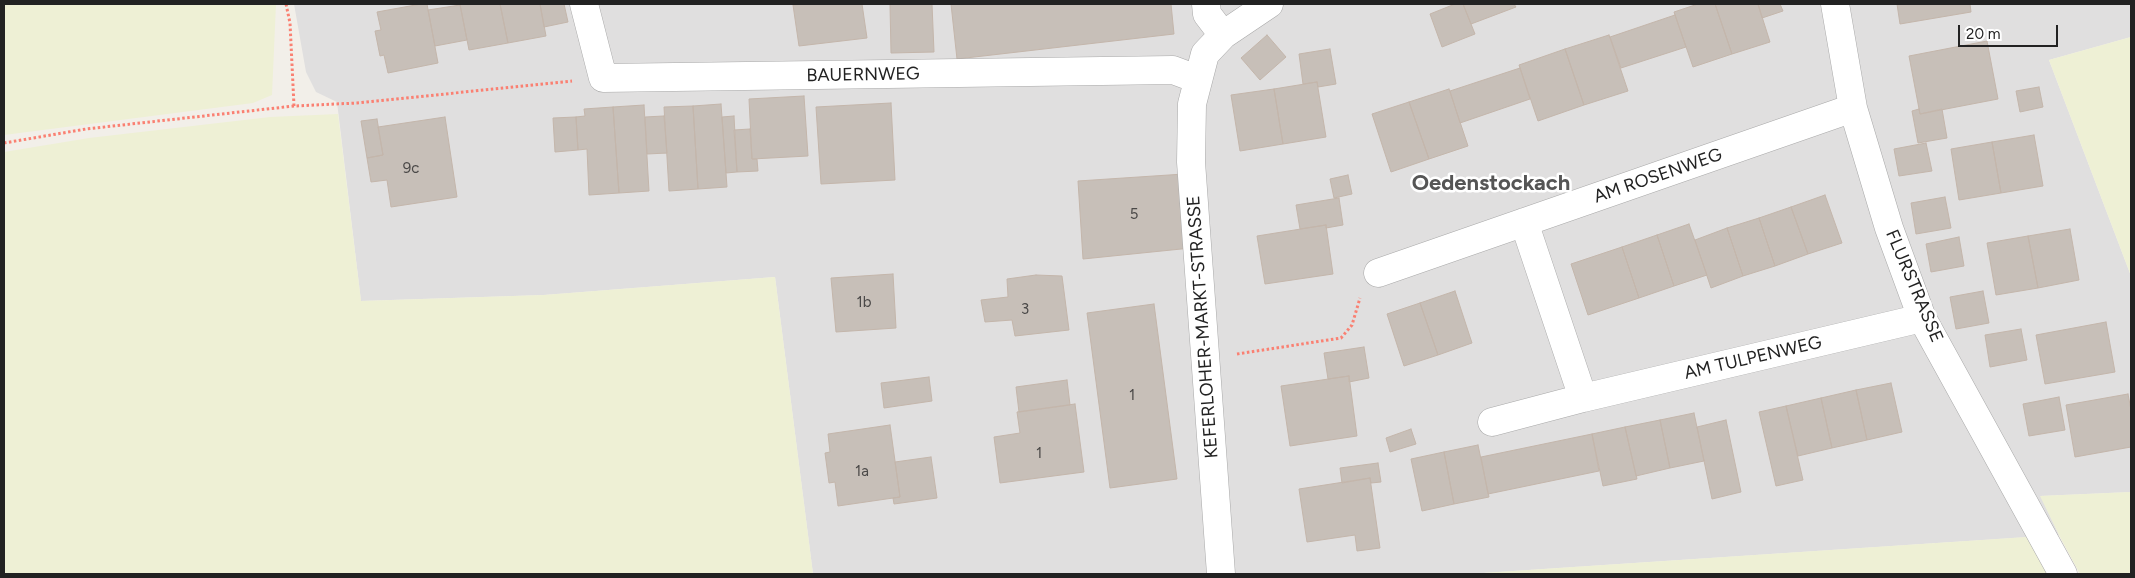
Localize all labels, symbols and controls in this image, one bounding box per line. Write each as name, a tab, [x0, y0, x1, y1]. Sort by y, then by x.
scale bar	[1960, 15, 2060, 47]
text: 20 m	[1966, 25, 2000, 43]
street label: BAUERNWEG	[806, 63, 920, 87]
street label: AM ROSENWEG	[1591, 144, 1725, 208]
house number: 9c	[403, 160, 419, 178]
district label: Oedenstockach	[1412, 171, 1570, 197]
street label: KEFERLOHER-MARKT-STRASSE	[1183, 195, 1223, 459]
house number: 5	[1130, 206, 1138, 224]
street label: FLURSTRASSE	[1881, 226, 1947, 346]
house number: 1b	[857, 294, 871, 312]
house number: 3	[1021, 301, 1029, 319]
street label: AM TULPENWEG	[1682, 332, 1824, 384]
house number: 1	[1129, 387, 1135, 405]
house number: 1	[1036, 445, 1042, 463]
house number: 1a	[855, 463, 869, 481]

